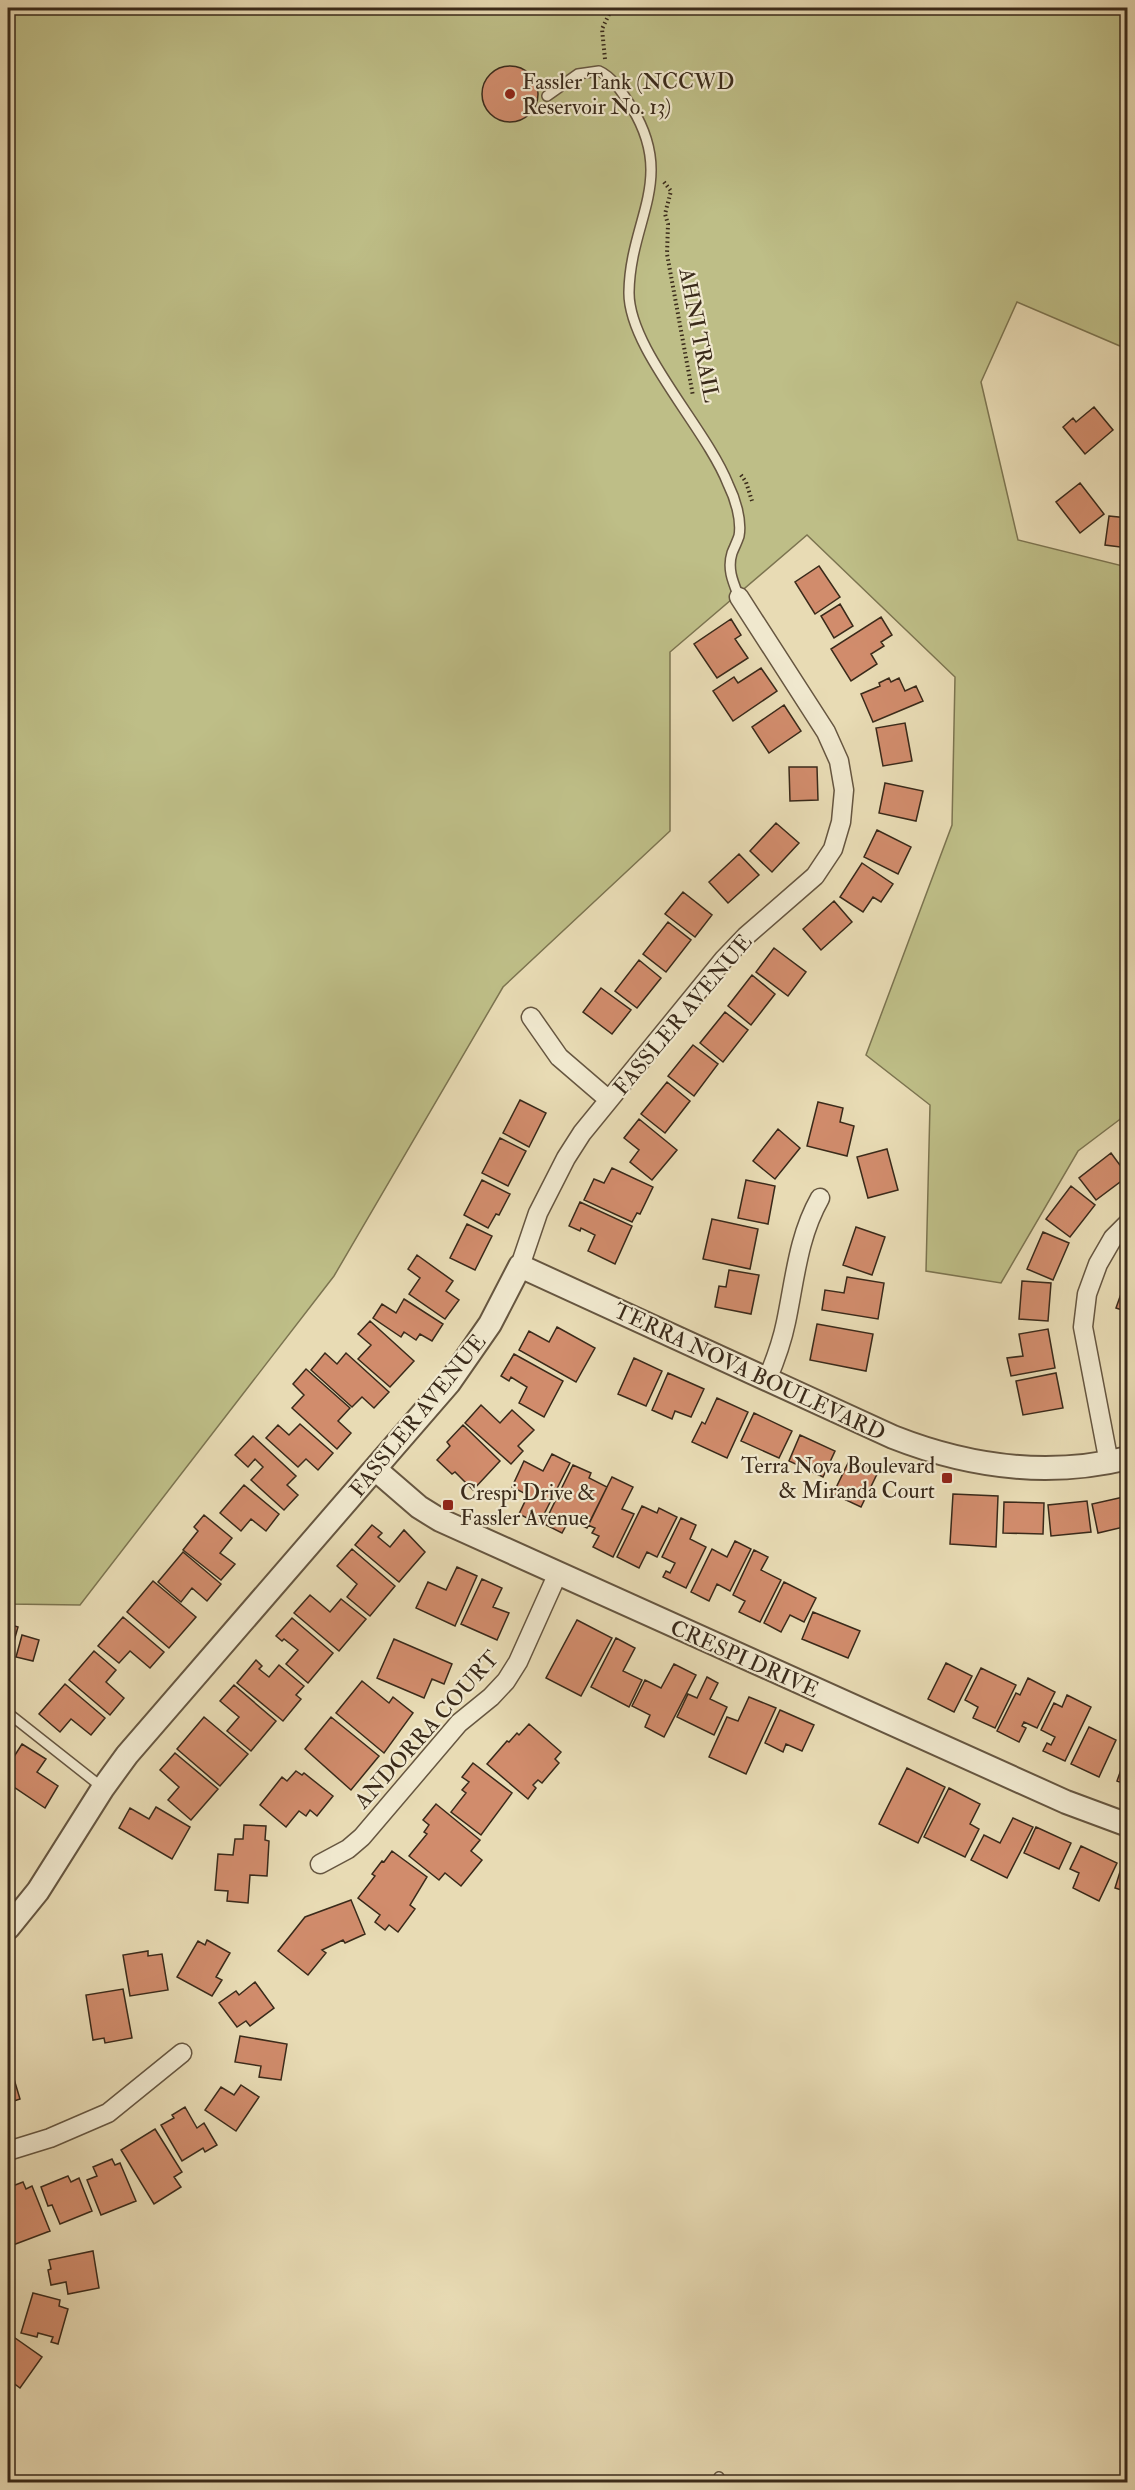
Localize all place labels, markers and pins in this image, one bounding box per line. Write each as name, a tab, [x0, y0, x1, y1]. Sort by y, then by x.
place label: Fassler Tank (NCCWD Reservoir No. 13)	[522, 68, 734, 121]
marker: Fassler Tank (NCCWD Reservoir No. 13)	[503, 87, 517, 101]
place label: Terra Nova Boulevard & Miranda Court	[741, 1452, 935, 1505]
marker: Terra Nova Boulevard & Miranda Court	[940, 1471, 954, 1485]
place label: Crespi Drive & Fassler Avenue	[460, 1479, 596, 1532]
marker: Crespi Drive & Fassler Avenue	[441, 1498, 455, 1512]

